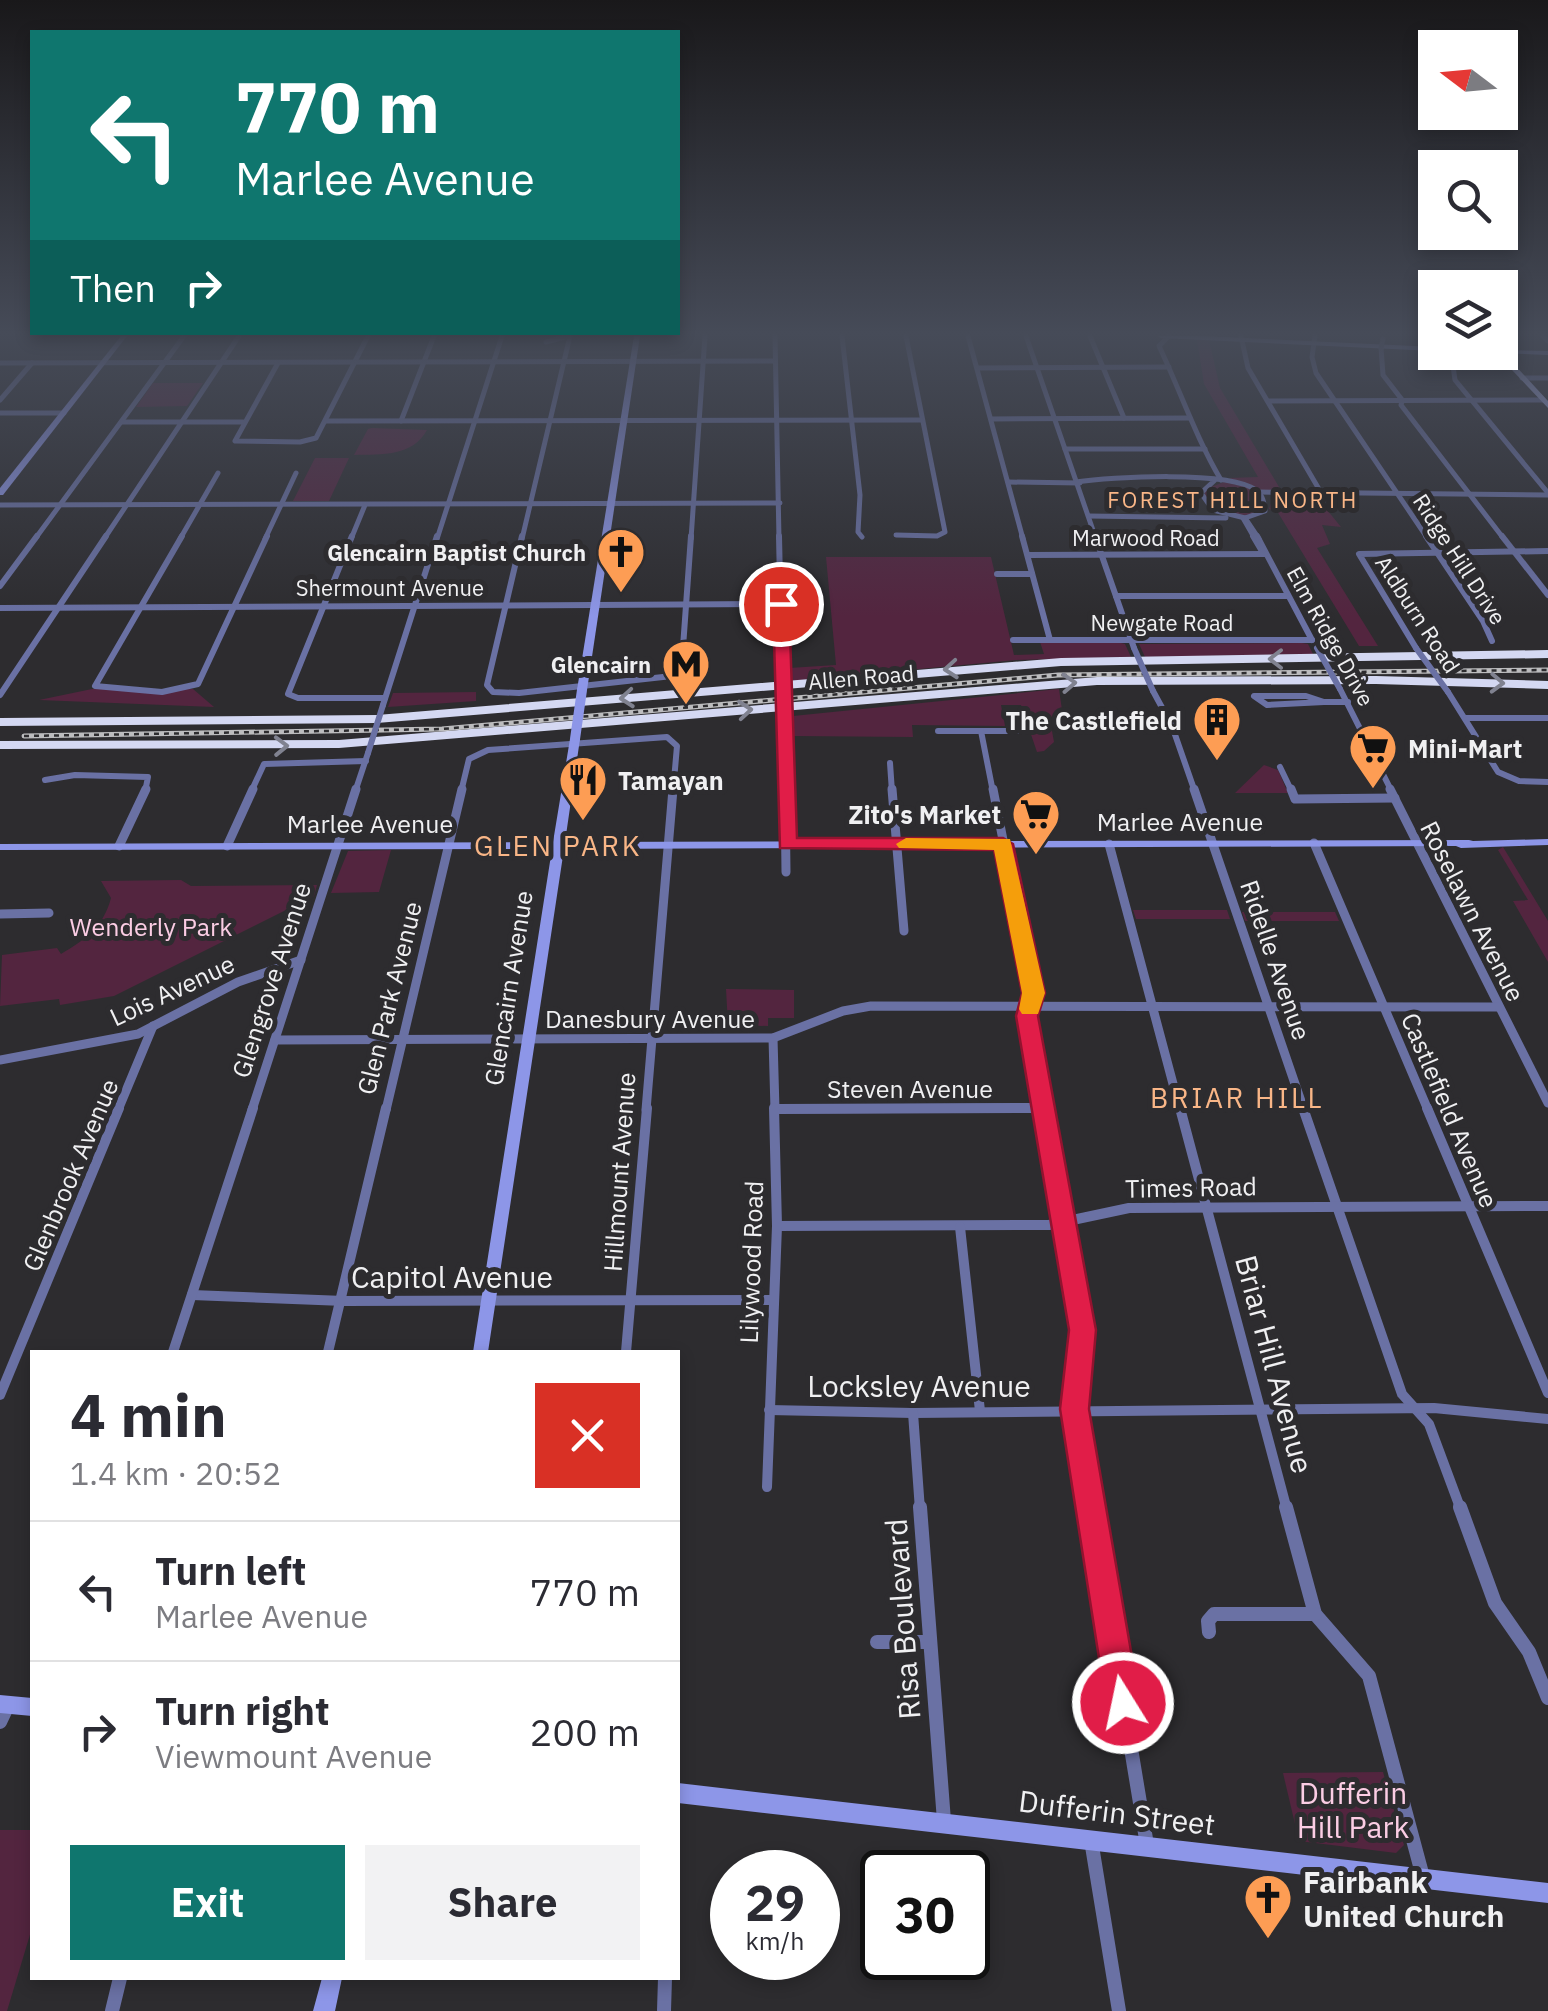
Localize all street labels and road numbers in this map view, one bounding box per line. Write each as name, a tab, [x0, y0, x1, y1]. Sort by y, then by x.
street label: Ridge Hill Drive	[1407, 488, 1513, 630]
street label: Marwood Road	[1072, 523, 1220, 552]
street label: Aldburn Road	[1369, 550, 1467, 678]
street label: Elm Ridge Drive	[1281, 561, 1381, 711]
street label: Shermount Avenue	[296, 573, 484, 602]
street label: Newgate Road	[1091, 608, 1233, 637]
street label: Allen Road	[807, 658, 915, 696]
street label: Marlee Avenue	[1097, 805, 1263, 838]
street label: Marlee Avenue	[287, 807, 453, 840]
street label: Roselawn Avenue	[1413, 815, 1533, 1007]
street label: Ridelle Avenue	[1233, 876, 1319, 1044]
street label: Glengrove Avenue	[224, 878, 318, 1082]
street label: Glencairn Avenue	[476, 888, 540, 1088]
street label: Glen Park Avenue	[349, 898, 429, 1098]
street label: Lois Avenue	[104, 947, 240, 1033]
street label: Danesbury Avenue	[545, 1002, 755, 1035]
street label: Castlefield Avenue	[1394, 1007, 1506, 1213]
street label: Hillmount Avenue	[596, 1071, 642, 1273]
street label: Steven Avenue	[827, 1072, 993, 1105]
street label: Glenbrook Avenue	[15, 1074, 125, 1276]
street label: Times Road	[1125, 1169, 1257, 1205]
street label: Lilywood Road	[732, 1180, 770, 1344]
street label: Briar Hill Avenue	[1227, 1251, 1323, 1477]
street label: Capitol Avenue	[351, 1257, 553, 1296]
street label: Locksley Avenue	[807, 1366, 1031, 1405]
street label: Risa Boulevard	[876, 1517, 928, 1721]
street label: Dufferin Street	[1016, 1781, 1218, 1843]

